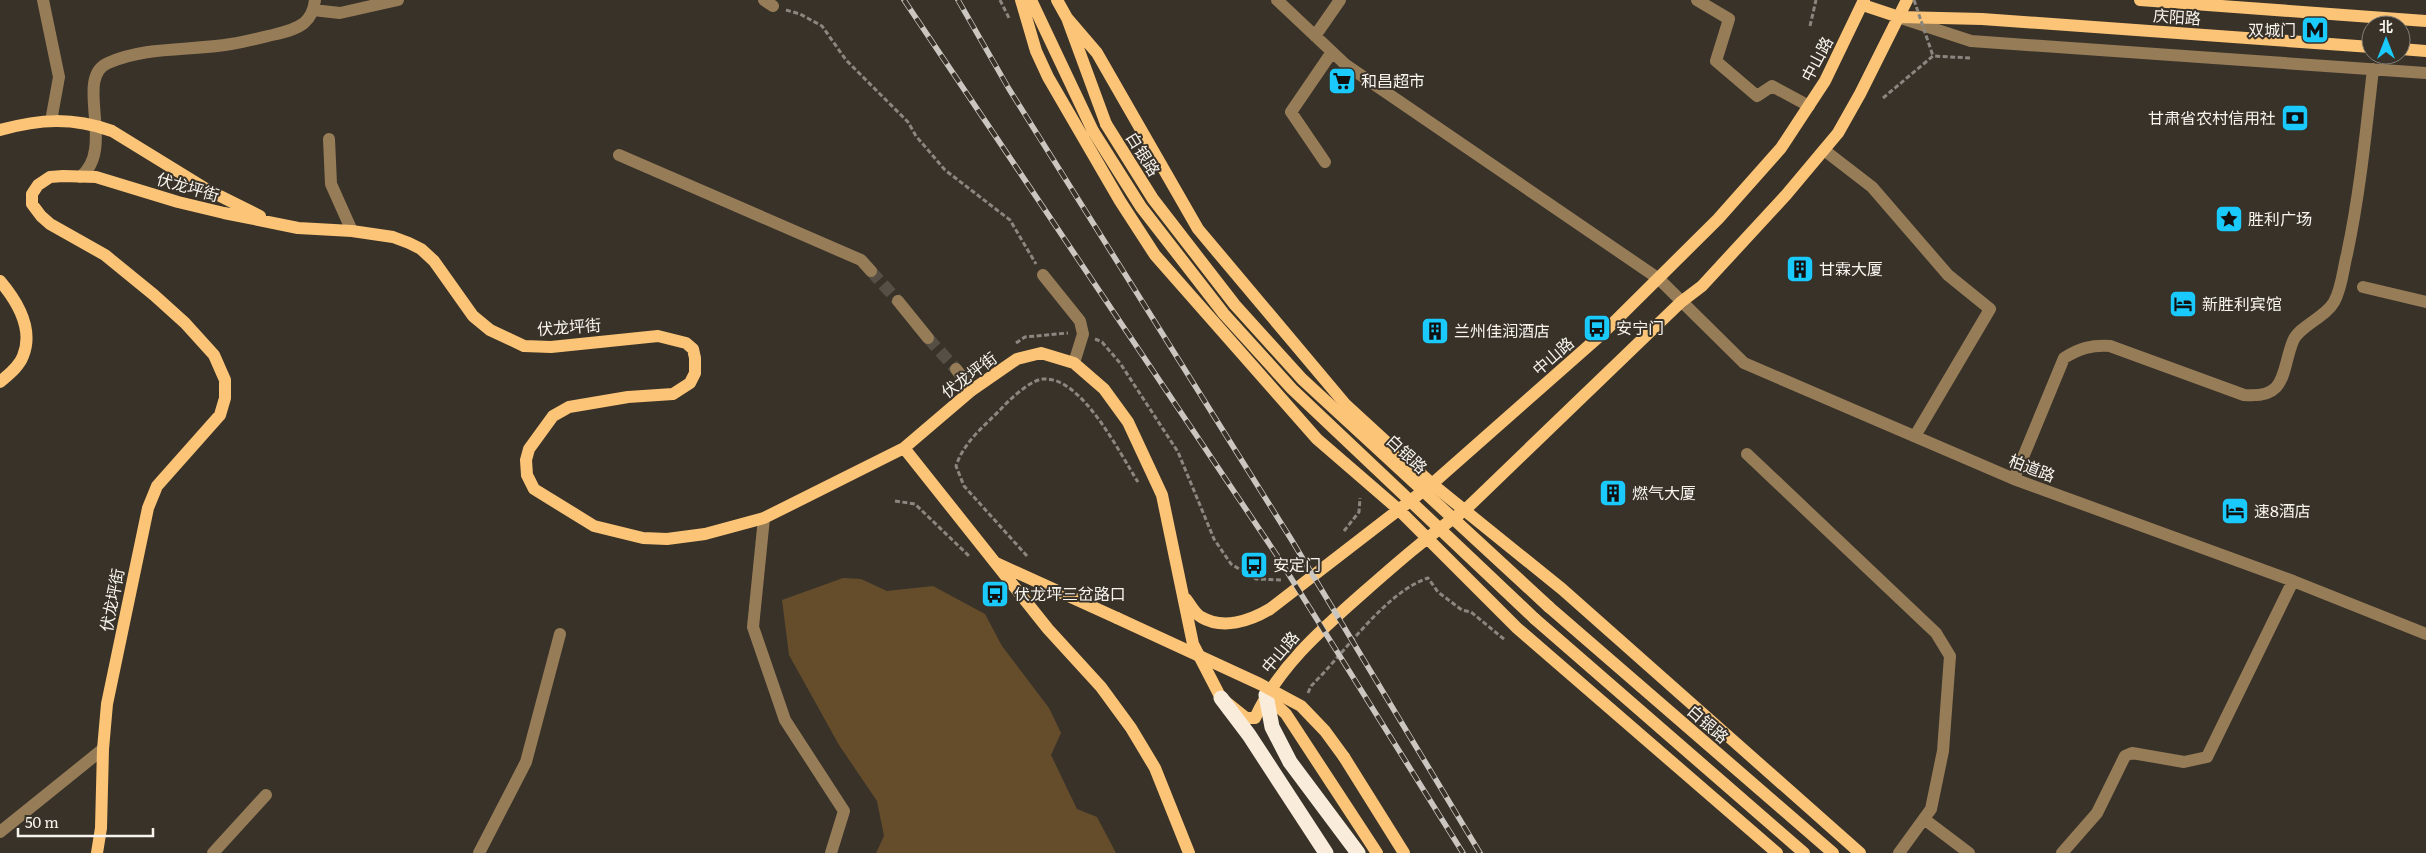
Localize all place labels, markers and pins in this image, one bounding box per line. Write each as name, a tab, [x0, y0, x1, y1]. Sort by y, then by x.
metro station icon: 双城门	[2300, 15, 2330, 45]
place label: 双城门	[2248, 17, 2296, 41]
supermarket icon: 和昌超市	[1327, 66, 1357, 96]
place label: 和昌超市	[1361, 68, 1425, 92]
bank icon: 甘肃省农村信用社	[2280, 103, 2310, 133]
place label: 甘肃省农村信用社	[2148, 105, 2276, 129]
place icon: 胜利广场	[2214, 204, 2244, 234]
place label: 胜利广场	[2248, 206, 2312, 230]
building icon: 甘霖大厦	[1785, 254, 1815, 284]
place label: 甘霖大厦	[1819, 256, 1883, 280]
hotel icon: 新胜利宾馆	[2168, 289, 2198, 319]
place label: 新胜利宾馆	[2202, 291, 2282, 315]
bus stop icon: 安宁门	[1582, 313, 1612, 343]
place label: 安宁门	[1616, 315, 1664, 339]
building icon: 兰州佳润酒店	[1420, 316, 1450, 346]
place label: 兰州佳润酒店	[1454, 318, 1550, 342]
building icon: 燃气大厦	[1598, 478, 1628, 508]
place label: 燃气大厦	[1632, 480, 1696, 504]
hotel icon: 速8酒店	[2220, 496, 2250, 526]
place label: 速8酒店	[2254, 498, 2311, 522]
bus stop icon: 安定门	[1239, 550, 1269, 580]
place label: 安定门	[1273, 552, 1321, 576]
bus stop icon: 伏龙坪三岔路口	[980, 579, 1010, 609]
place label: 伏龙坪三岔路口	[1014, 581, 1126, 605]

